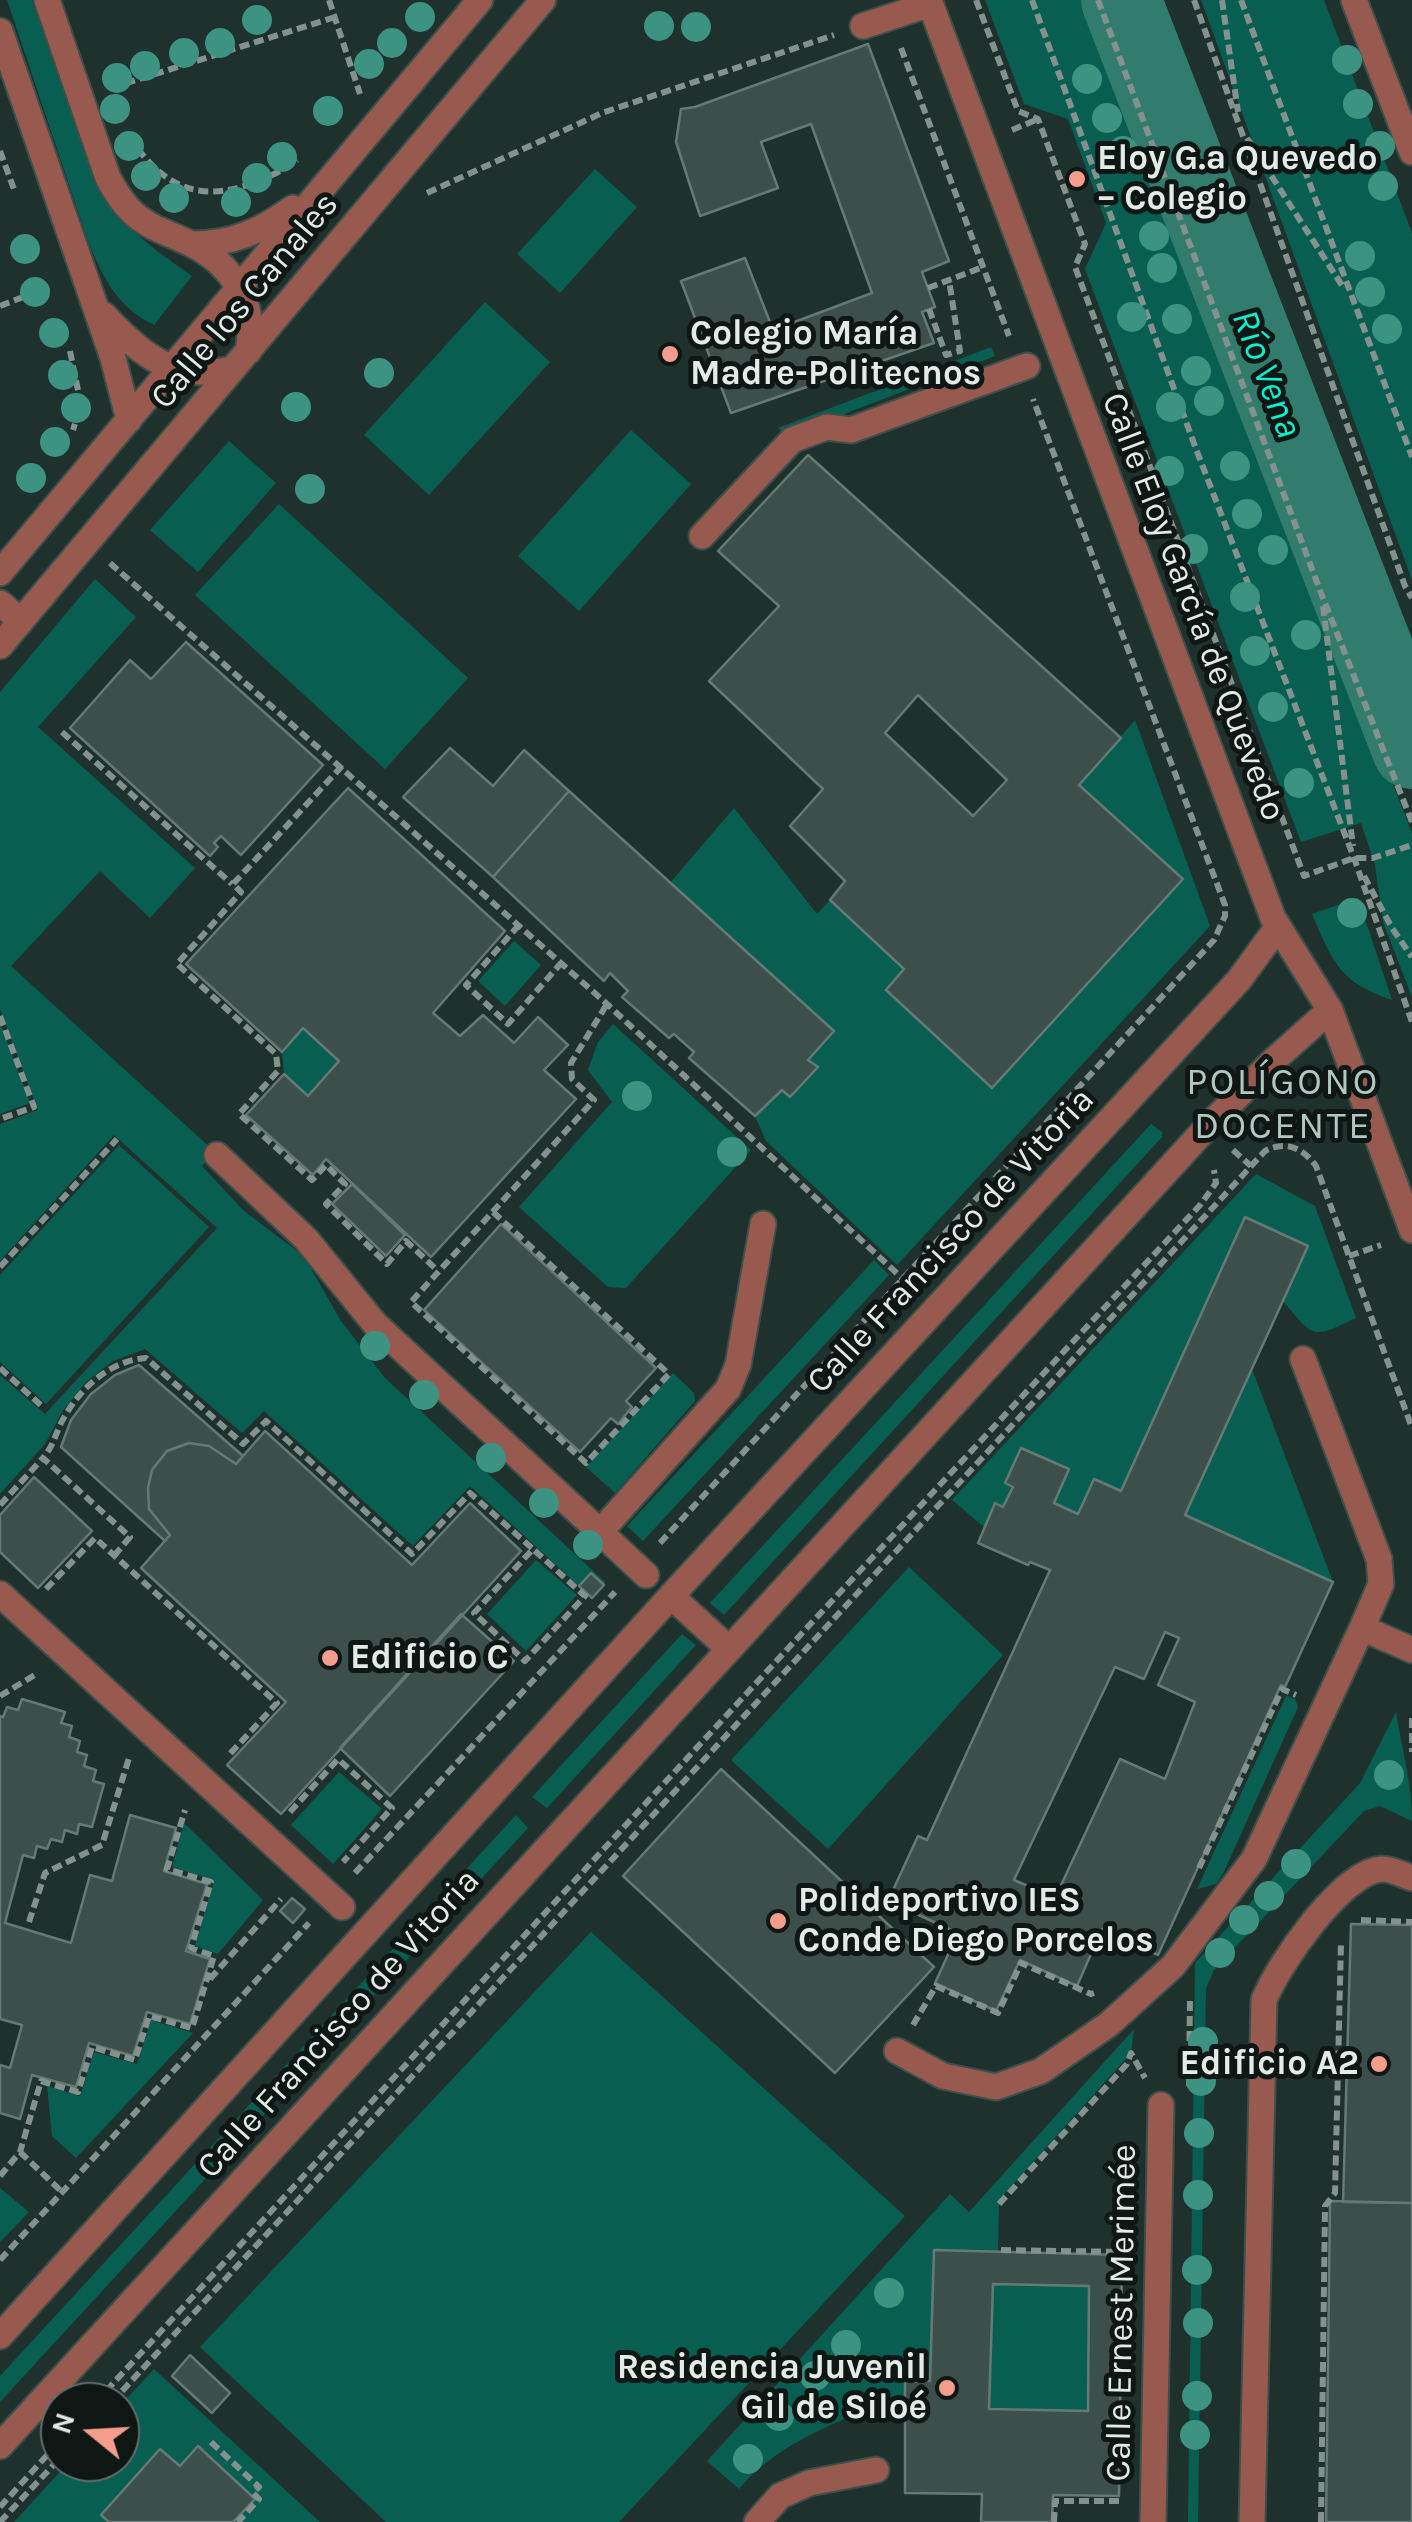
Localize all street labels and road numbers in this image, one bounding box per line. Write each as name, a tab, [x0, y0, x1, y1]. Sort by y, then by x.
street label: Calle los Canales	[142, 184, 348, 418]
street label: Calle Eloy García de Quevedo	[1092, 387, 1294, 827]
street label: Calle Francisco de Vitoria	[799, 1080, 1103, 1402]
street label: Calle Francisco de Vitoria	[189, 1861, 489, 2187]
street label: Calle Ernest Merimée	[1098, 2144, 1146, 2482]

